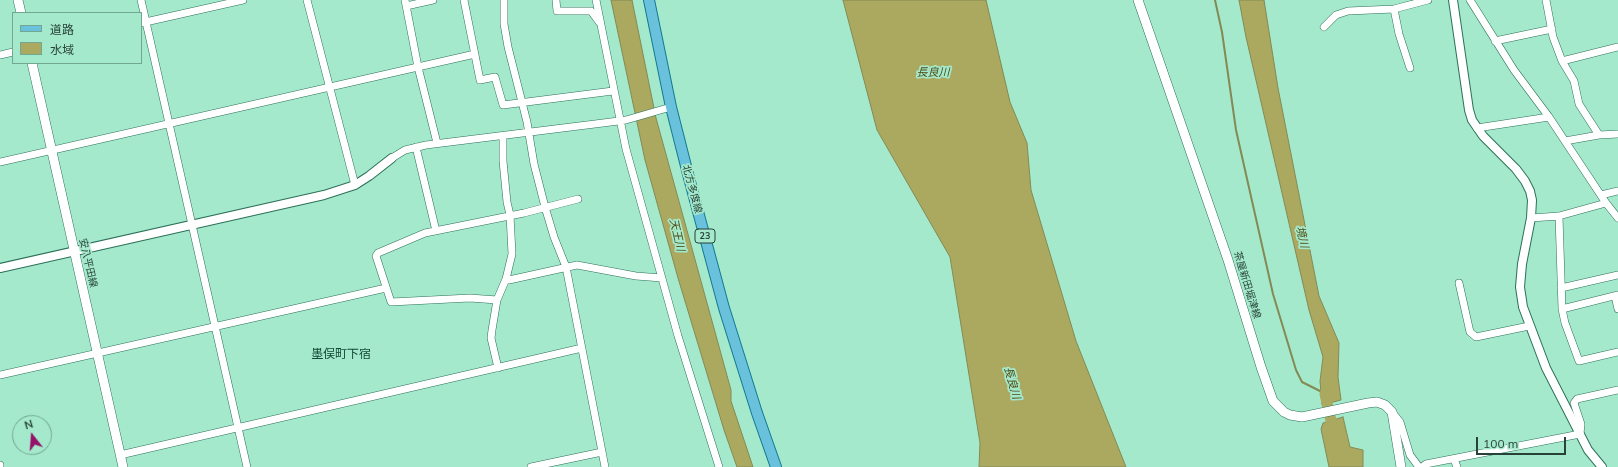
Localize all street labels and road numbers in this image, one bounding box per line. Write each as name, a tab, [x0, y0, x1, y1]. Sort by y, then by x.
street label: 北方多度線	[680, 163, 704, 215]
road number: 23	[695, 229, 715, 243]
street label: 安八平田線	[77, 237, 99, 289]
street label: 茶屋新田堀津線	[1231, 250, 1263, 320]

